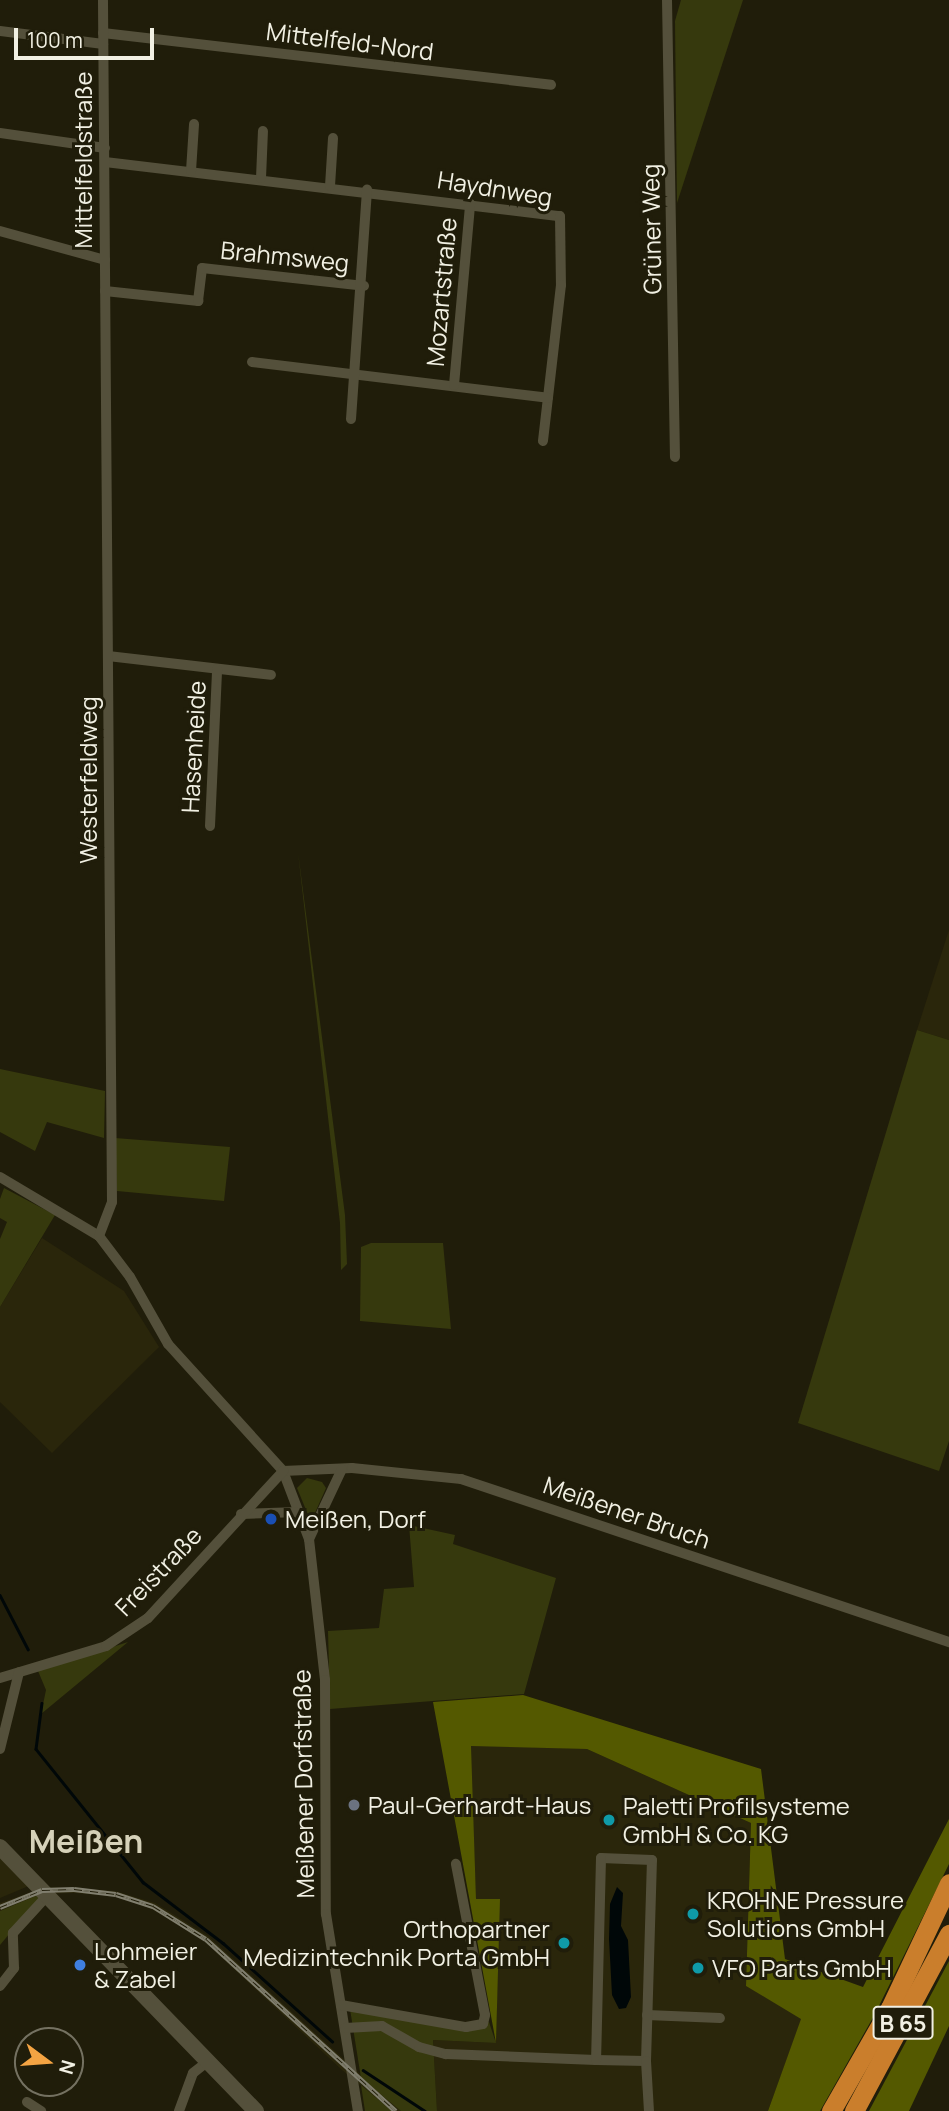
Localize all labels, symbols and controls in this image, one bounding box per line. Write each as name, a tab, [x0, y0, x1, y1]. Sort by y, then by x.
scale bar	[18, 14, 158, 58]
street label: Mittelfeld-Nord	[265, 16, 435, 66]
text: 100 m	[27, 26, 83, 54]
street label: Mittelfeldstraße	[69, 71, 97, 249]
street label: Grüner Weg	[635, 163, 667, 295]
street label: Haydnweg	[436, 165, 554, 211]
street label: Mozartstraße	[420, 216, 462, 368]
street label: Brahmsweg	[219, 235, 351, 277]
street label: Hasenheide	[175, 680, 211, 814]
street label: Westerfeldweg	[74, 696, 102, 864]
street label: Meißener Bruch	[540, 1470, 714, 1554]
place label: Meißen, Dorf	[285, 1505, 426, 1533]
marker: Meißen, Dorf	[263, 1511, 279, 1527]
street label: Freistraße	[109, 1521, 207, 1621]
street label: Meißener Dorfstraße	[287, 1669, 319, 1899]
place label: Paul-Gerhardt-Haus	[368, 1791, 591, 1819]
place label: Paletti Profilsysteme GmbH & Co. KG	[623, 1792, 850, 1848]
marker: Paul-Gerhardt-Haus	[346, 1797, 362, 1813]
marker: Paletti Profilsysteme GmbH & Co. KG	[601, 1812, 617, 1828]
district label: Meißen	[29, 1822, 143, 1860]
place label: KROHNE Pressure Solutions GmbH	[707, 1886, 904, 1942]
marker: KROHNE Pressure Solutions GmbH	[685, 1906, 701, 1922]
place label: Orthopartner Medizintechnik Porta GmbH	[243, 1915, 550, 1971]
marker: Orthopartner Medizintechnik Porta GmbH	[556, 1935, 572, 1951]
place label: Lohmeier & Zabel	[94, 1937, 197, 1993]
place label: VFO Parts GmbH	[712, 1954, 892, 1982]
marker: Lohmeier & Zabel	[72, 1957, 88, 1973]
marker: VFO Parts GmbH	[690, 1960, 706, 1976]
road number: B 65	[872, 2004, 934, 2042]
north arrow	[14, 2027, 84, 2097]
text: N	[53, 2057, 82, 2077]

